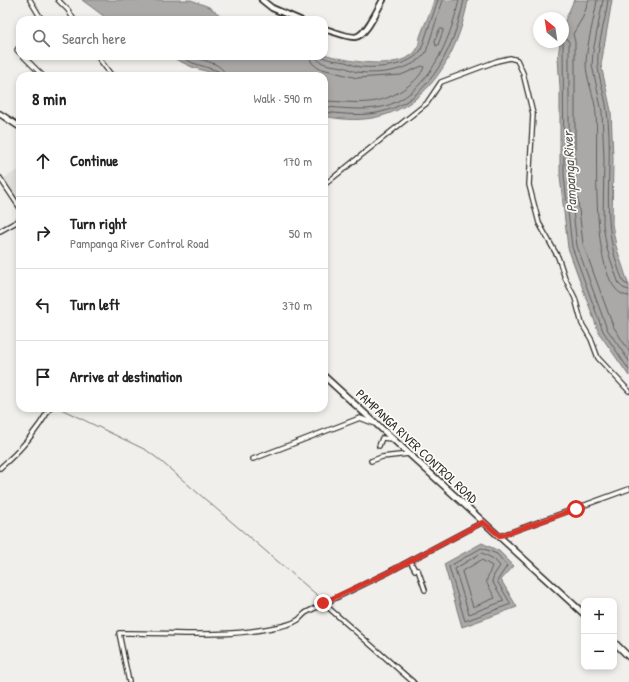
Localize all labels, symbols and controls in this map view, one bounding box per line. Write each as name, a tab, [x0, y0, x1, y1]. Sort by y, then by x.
north arrow	[533, 12, 569, 48]
search box	[16, 16, 328, 60]
icon: search	[30, 27, 52, 49]
text: Search here	[62, 28, 126, 49]
text: 8 min	[32, 87, 66, 110]
text: Walk · 590 m	[254, 89, 312, 107]
water label: Pampanga River	[557, 130, 582, 213]
icon: ahead	[32, 150, 54, 172]
text: Continue	[70, 150, 118, 171]
text: 170 m	[283, 152, 312, 170]
text: Turn right	[70, 213, 126, 234]
icon: right	[32, 222, 54, 244]
text: 50 m	[289, 224, 312, 242]
text: Pampanga River Control Road	[70, 234, 209, 252]
icon: left	[32, 294, 54, 316]
text: Turn left	[70, 294, 120, 315]
text: 370 m	[282, 296, 312, 314]
icon: arrive	[32, 366, 54, 388]
text: Arrive at destination	[70, 366, 182, 387]
street label: PAMPANGA RIVER CONTROL ROAD	[352, 385, 482, 508]
route start	[567, 500, 585, 518]
route end	[314, 594, 332, 612]
map controls	[581, 598, 617, 670]
button: +	[581, 598, 617, 634]
button: −	[581, 634, 617, 670]

